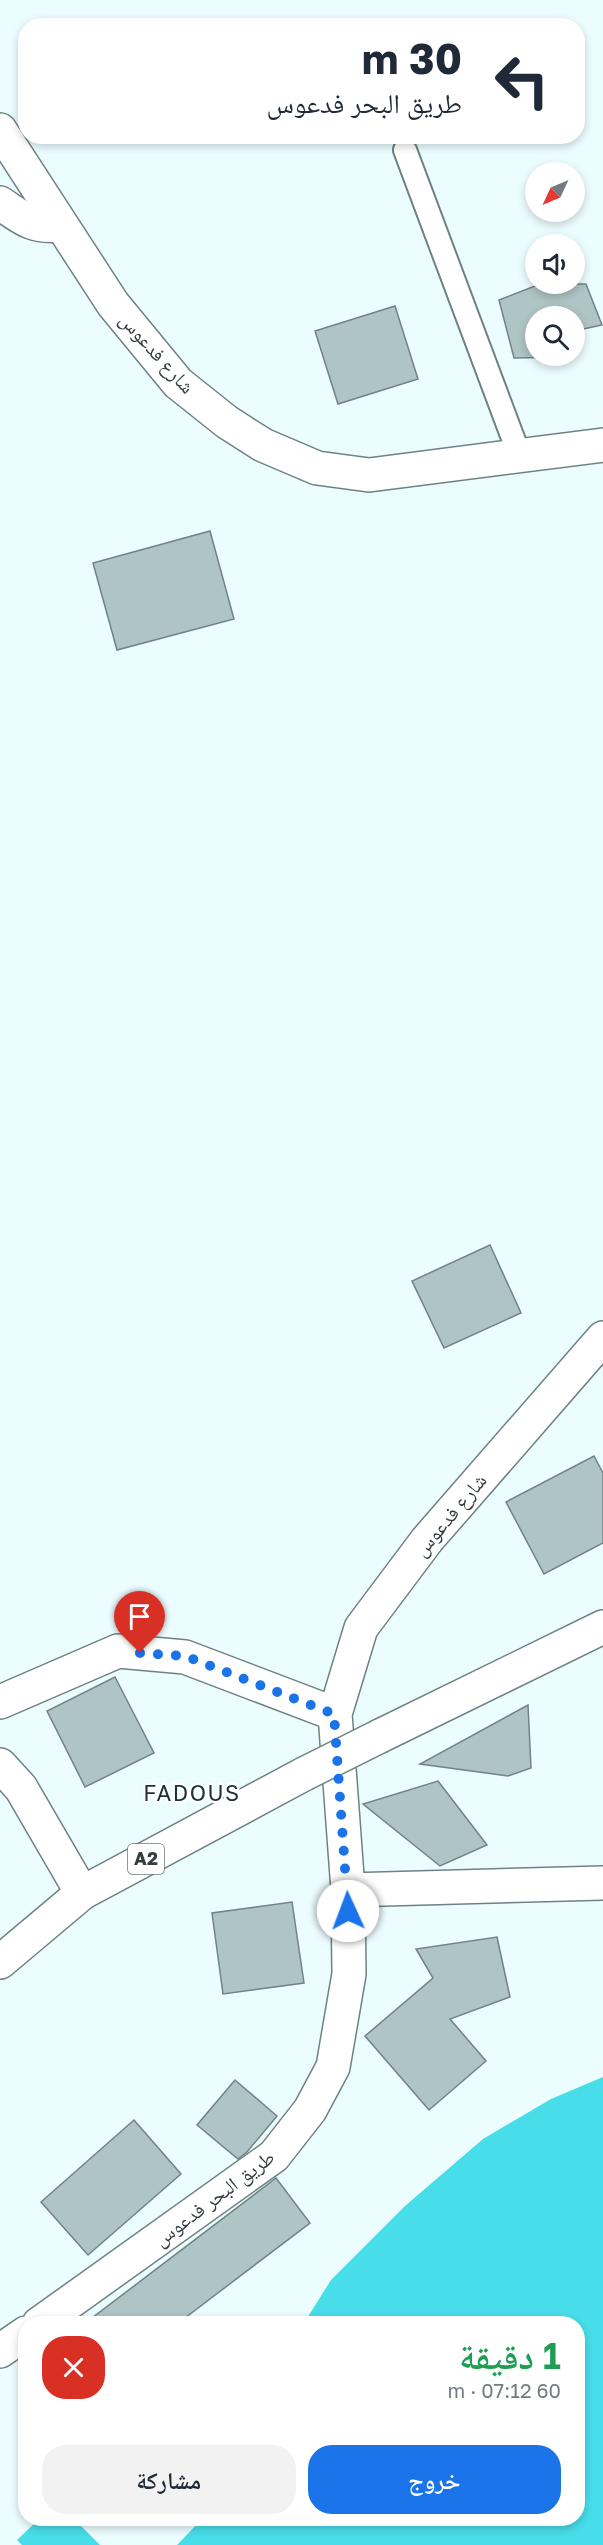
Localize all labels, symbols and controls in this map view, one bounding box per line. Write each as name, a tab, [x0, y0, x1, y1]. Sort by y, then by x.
text: 30 m	[362, 33, 462, 83]
icon: left	[483, 42, 561, 120]
text: طريق البحر فدعوس	[266, 87, 462, 119]
north arrow	[525, 162, 585, 222]
map controls	[525, 162, 585, 366]
button: sound	[525, 234, 585, 294]
button: search	[525, 306, 585, 366]
street label: شارع فدعوس	[114, 307, 200, 399]
street label: شارع فدعوس	[408, 1468, 492, 1562]
pin	[114, 1591, 165, 1653]
icon: arrive	[123, 1600, 156, 1633]
district label: FADOUS	[143, 1779, 241, 1806]
road number: A2	[128, 1844, 164, 1874]
position arrow	[316, 1879, 380, 1943]
street label: طريق البحر فدعوس	[148, 2144, 279, 2251]
text: 1 دقيقة	[459, 2334, 561, 2377]
button: close	[42, 2336, 105, 2399]
text: 60 m · 07:12	[448, 2378, 561, 2402]
button: مشاركة	[42, 2445, 296, 2514]
button: خروج	[308, 2445, 561, 2514]

